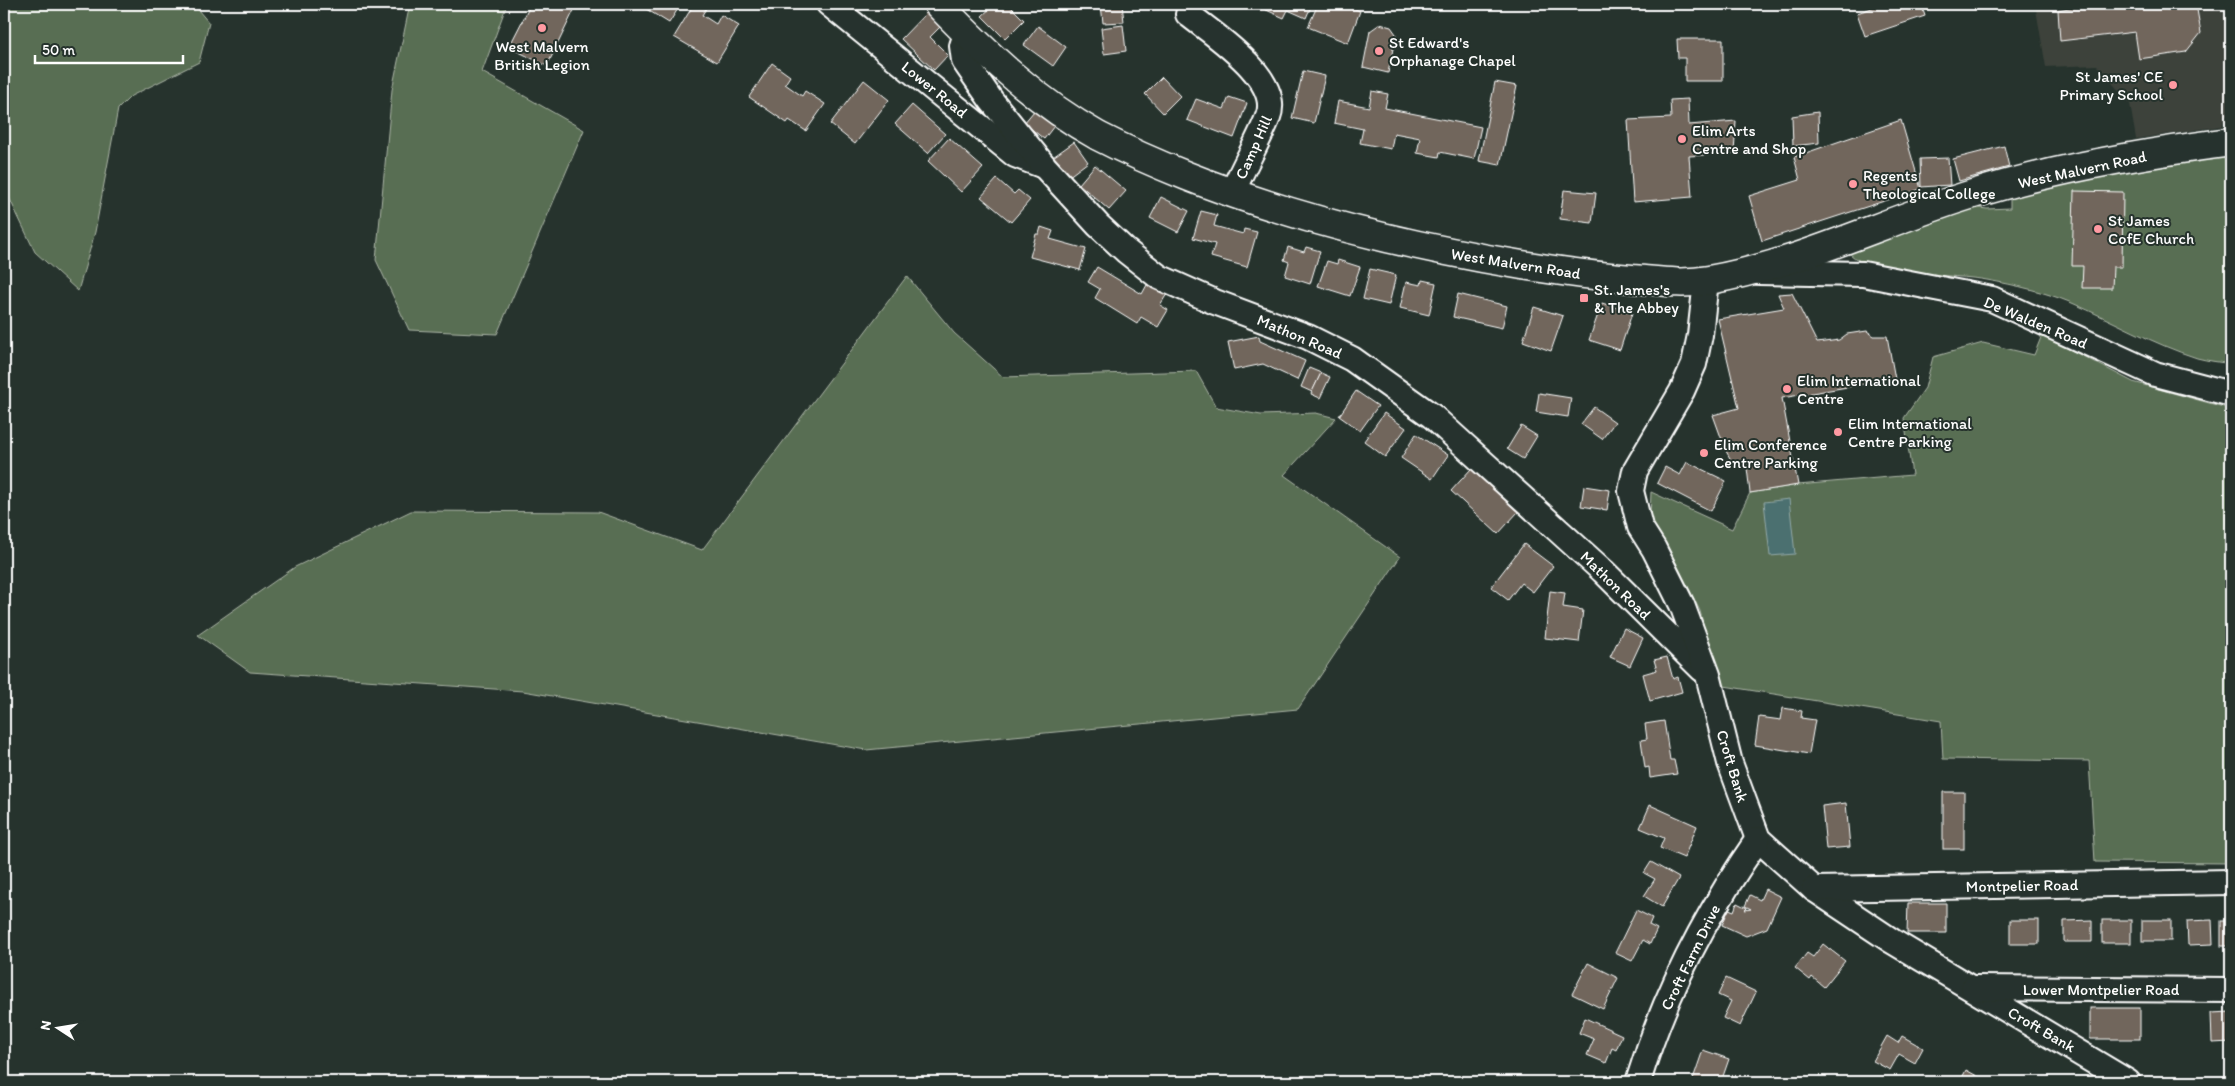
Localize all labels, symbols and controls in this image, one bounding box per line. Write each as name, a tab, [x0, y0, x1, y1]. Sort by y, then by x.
marker: West Malvern British Legion	[536, 22, 548, 34]
scale bar	[35, 32, 182, 64]
place label: St Edward's Orphanage Chapel	[1389, 33, 1516, 70]
place label: West Malvern British Legion	[494, 37, 590, 74]
text: 50 m	[42, 41, 75, 59]
marker: St Edward's Orphanage Chapel	[1373, 45, 1385, 57]
street label: Lower Road	[898, 57, 972, 122]
place label: St James' CE Primary School	[2060, 67, 2163, 104]
marker: St James' CE Primary School	[2167, 79, 2179, 91]
street label: Camp Hill	[1231, 112, 1276, 182]
place label: Elim Arts Centre and Shop	[1692, 121, 1806, 158]
marker: Elim Arts Centre and Shop	[1676, 133, 1688, 145]
street label: West Malvern Road	[2016, 147, 2148, 192]
place label: Regents Theological College	[1863, 166, 1996, 203]
marker: Regents Theological College	[1847, 178, 1859, 190]
place label: St James CofE Church	[2108, 211, 2194, 248]
marker: St James CofE Church	[2092, 223, 2104, 235]
street label: West Malvern Road	[1450, 244, 1582, 283]
place label: St. James's & The Abbey	[1594, 280, 1679, 317]
marker: St. James's & The Abbey	[1578, 292, 1590, 304]
street label: De Walden Road	[1981, 292, 2091, 353]
street label: Mathon Road	[1254, 310, 1345, 363]
place label: Elim International Centre	[1797, 371, 1921, 408]
marker: Elim International Centre	[1781, 383, 1793, 395]
place label: Elim International Centre Parking	[1848, 414, 1972, 451]
marker: Elim International Centre Parking	[1832, 426, 1844, 438]
place label: Elim Conference Centre Parking	[1714, 435, 1827, 472]
marker: Elim Conference Centre Parking	[1698, 447, 1710, 459]
street label: Mathon Road	[1576, 547, 1655, 624]
street label: Croft Bank	[1712, 728, 1753, 805]
street label: Montpelier Road	[1966, 875, 2079, 896]
street label: Croft Farm Drive	[1657, 901, 1724, 1013]
street label: Lower Montpelier Road	[2023, 980, 2180, 999]
street label: Croft Bank	[2005, 1002, 2080, 1057]
north arrow	[32, 1004, 82, 1054]
text: N	[36, 1019, 55, 1032]

